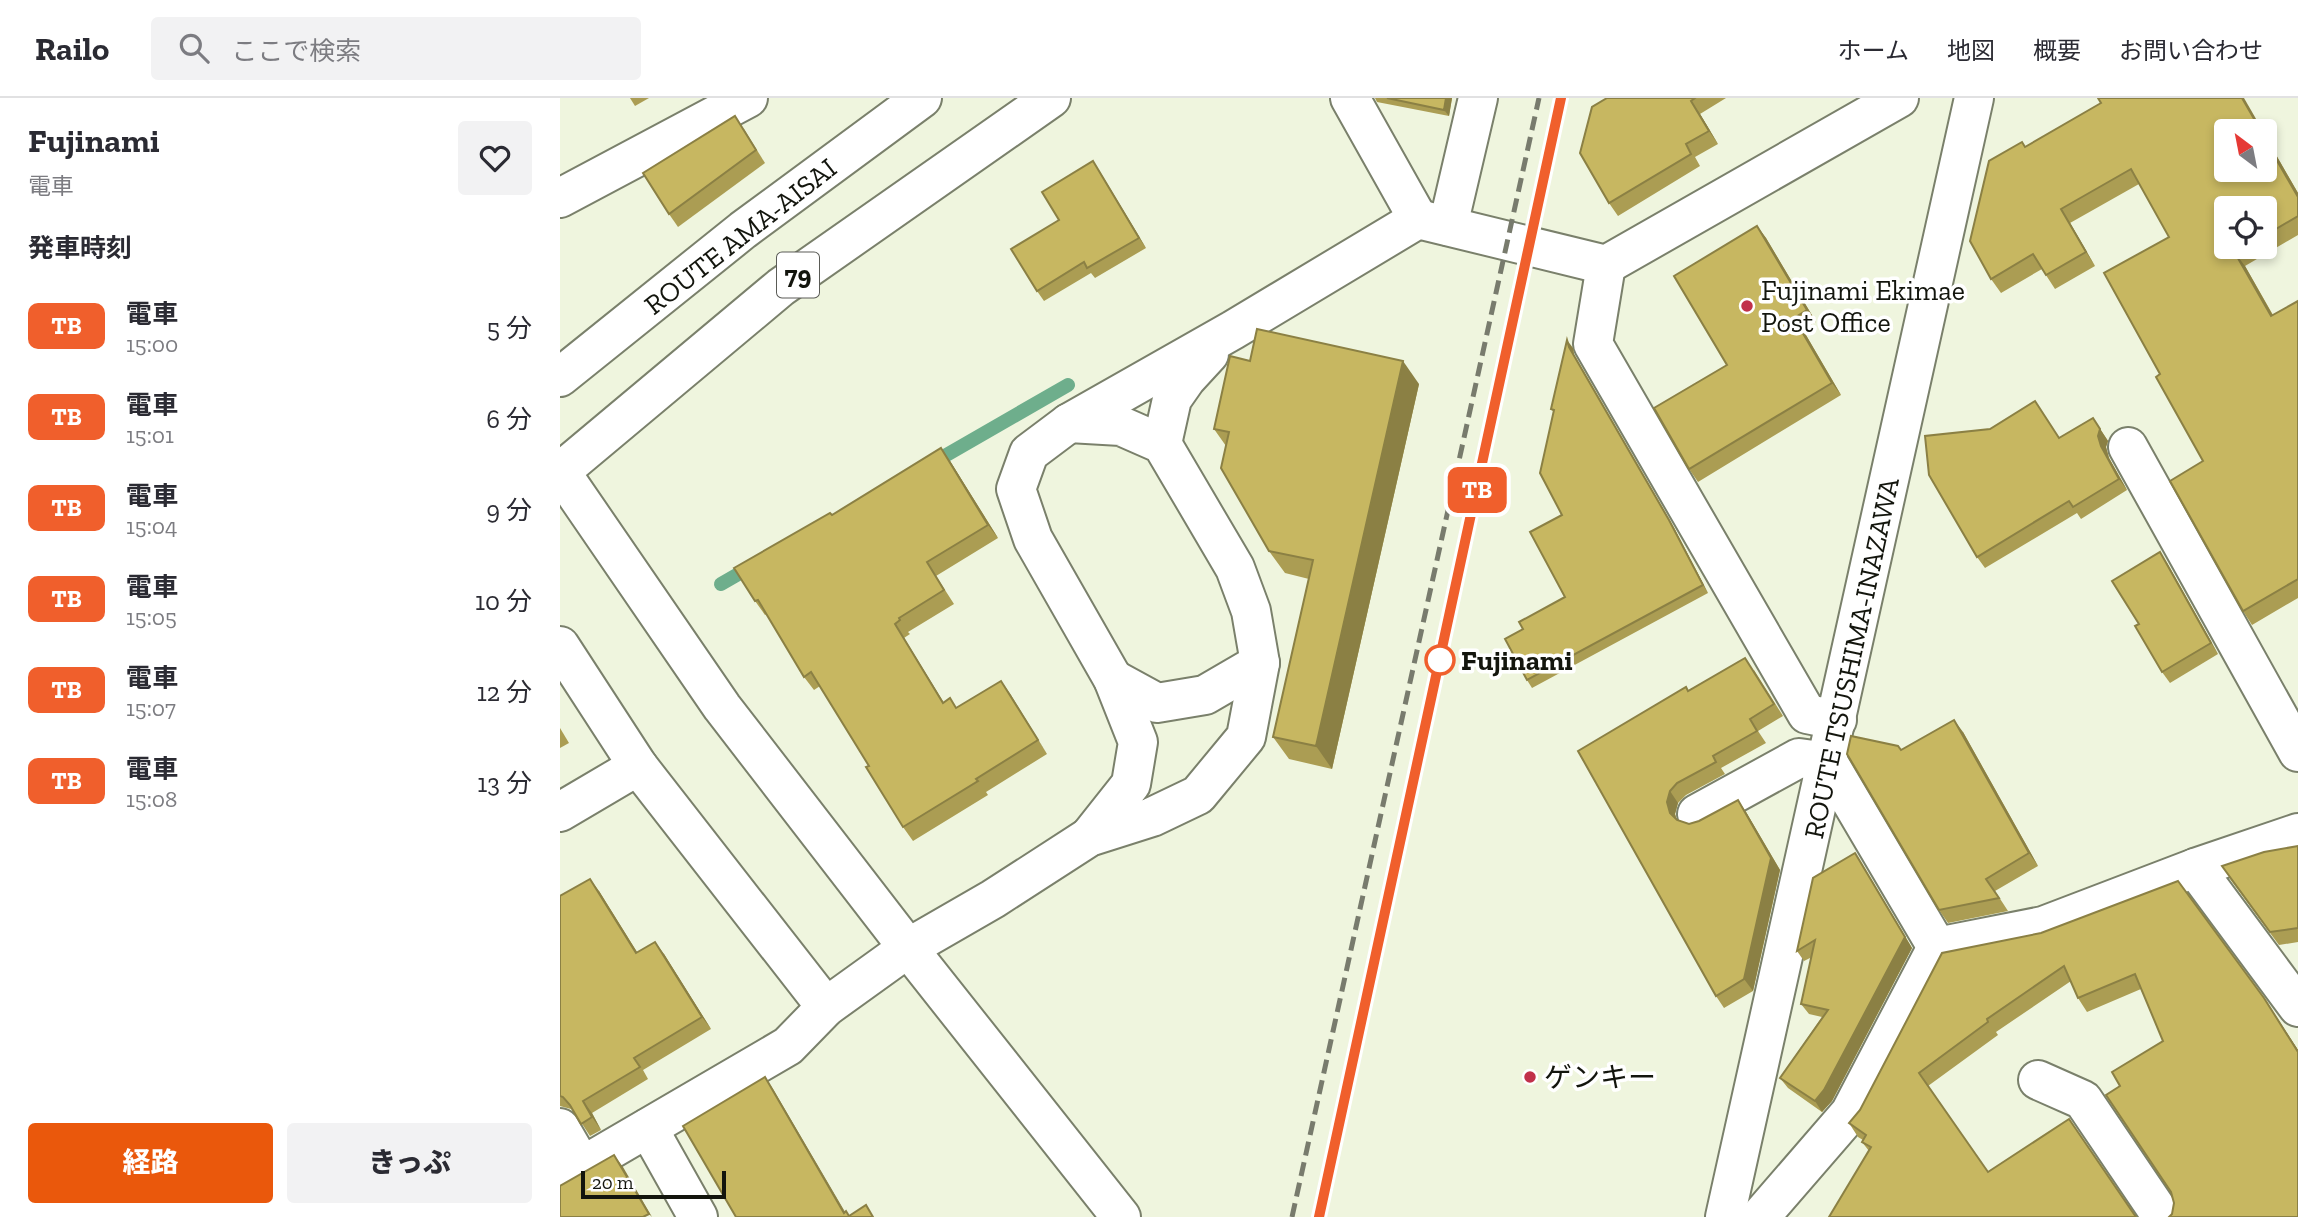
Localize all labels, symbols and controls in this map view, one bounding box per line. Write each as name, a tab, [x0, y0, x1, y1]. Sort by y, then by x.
search box	[151, 17, 641, 80]
text: Railo	[35, 29, 109, 68]
icon: search	[175, 29, 213, 67]
text: ここで検索	[231, 35, 361, 67]
text: ホーム	[1838, 36, 1909, 65]
text: 地図	[1947, 36, 1995, 65]
text: 概要	[2033, 36, 2081, 65]
text: お問い合わせ	[2119, 36, 2263, 65]
north arrow	[2214, 119, 2277, 182]
map controls	[2214, 119, 2277, 259]
text: Fujinami	[28, 121, 160, 160]
button: heart	[458, 121, 532, 195]
street label: ROUTE AMA-AISAI	[638, 151, 843, 322]
text: 電車	[28, 172, 74, 200]
button: locate	[2214, 196, 2277, 259]
text: 発車時刻	[28, 232, 132, 264]
road number: 79	[777, 252, 819, 298]
place label: Fujinami Ekimae Post Office	[1761, 274, 1965, 339]
text: 電車	[126, 298, 178, 330]
marker: Fujinami Ekimae Post Office	[1739, 298, 1755, 314]
text: TB	[51, 311, 82, 340]
text: 5 分	[487, 312, 532, 344]
text: 15:00	[126, 330, 178, 358]
text: 電車	[126, 389, 178, 421]
text: TB	[51, 402, 82, 431]
text: 6 分	[486, 403, 532, 435]
text: 15:01	[126, 421, 174, 449]
line badge: TB	[1446, 467, 1508, 513]
street label: ROUTE TSUSHIMA-INAZAWA	[1797, 474, 1906, 842]
text: TB	[1462, 475, 1492, 504]
text: 電車	[126, 480, 178, 512]
text: TB	[51, 493, 82, 522]
text: 9 分	[486, 494, 532, 526]
text: 15:04	[126, 512, 177, 540]
text: 電車	[126, 571, 178, 603]
text: TB	[51, 584, 82, 613]
text: 10 分	[475, 585, 532, 617]
text: 15:05	[126, 603, 177, 631]
place label: Fujinami	[1461, 644, 1573, 677]
marker: Fujinami	[1425, 645, 1455, 675]
text: 電車	[126, 662, 178, 694]
text: TB	[51, 675, 82, 704]
text: 12 分	[477, 676, 532, 708]
text: 15:07	[126, 694, 176, 722]
text: 電車	[126, 753, 178, 785]
text: TB	[51, 766, 82, 795]
text: 13 分	[477, 767, 532, 799]
text: 15:08	[126, 785, 177, 813]
place label: ゲンキー	[1544, 1061, 1656, 1094]
marker: ゲンキー	[1522, 1069, 1538, 1085]
button: 経路	[28, 1123, 273, 1203]
button: きっぷ	[287, 1123, 532, 1203]
scale bar	[581, 1168, 726, 1200]
text: 20 m	[592, 1171, 633, 1194]

